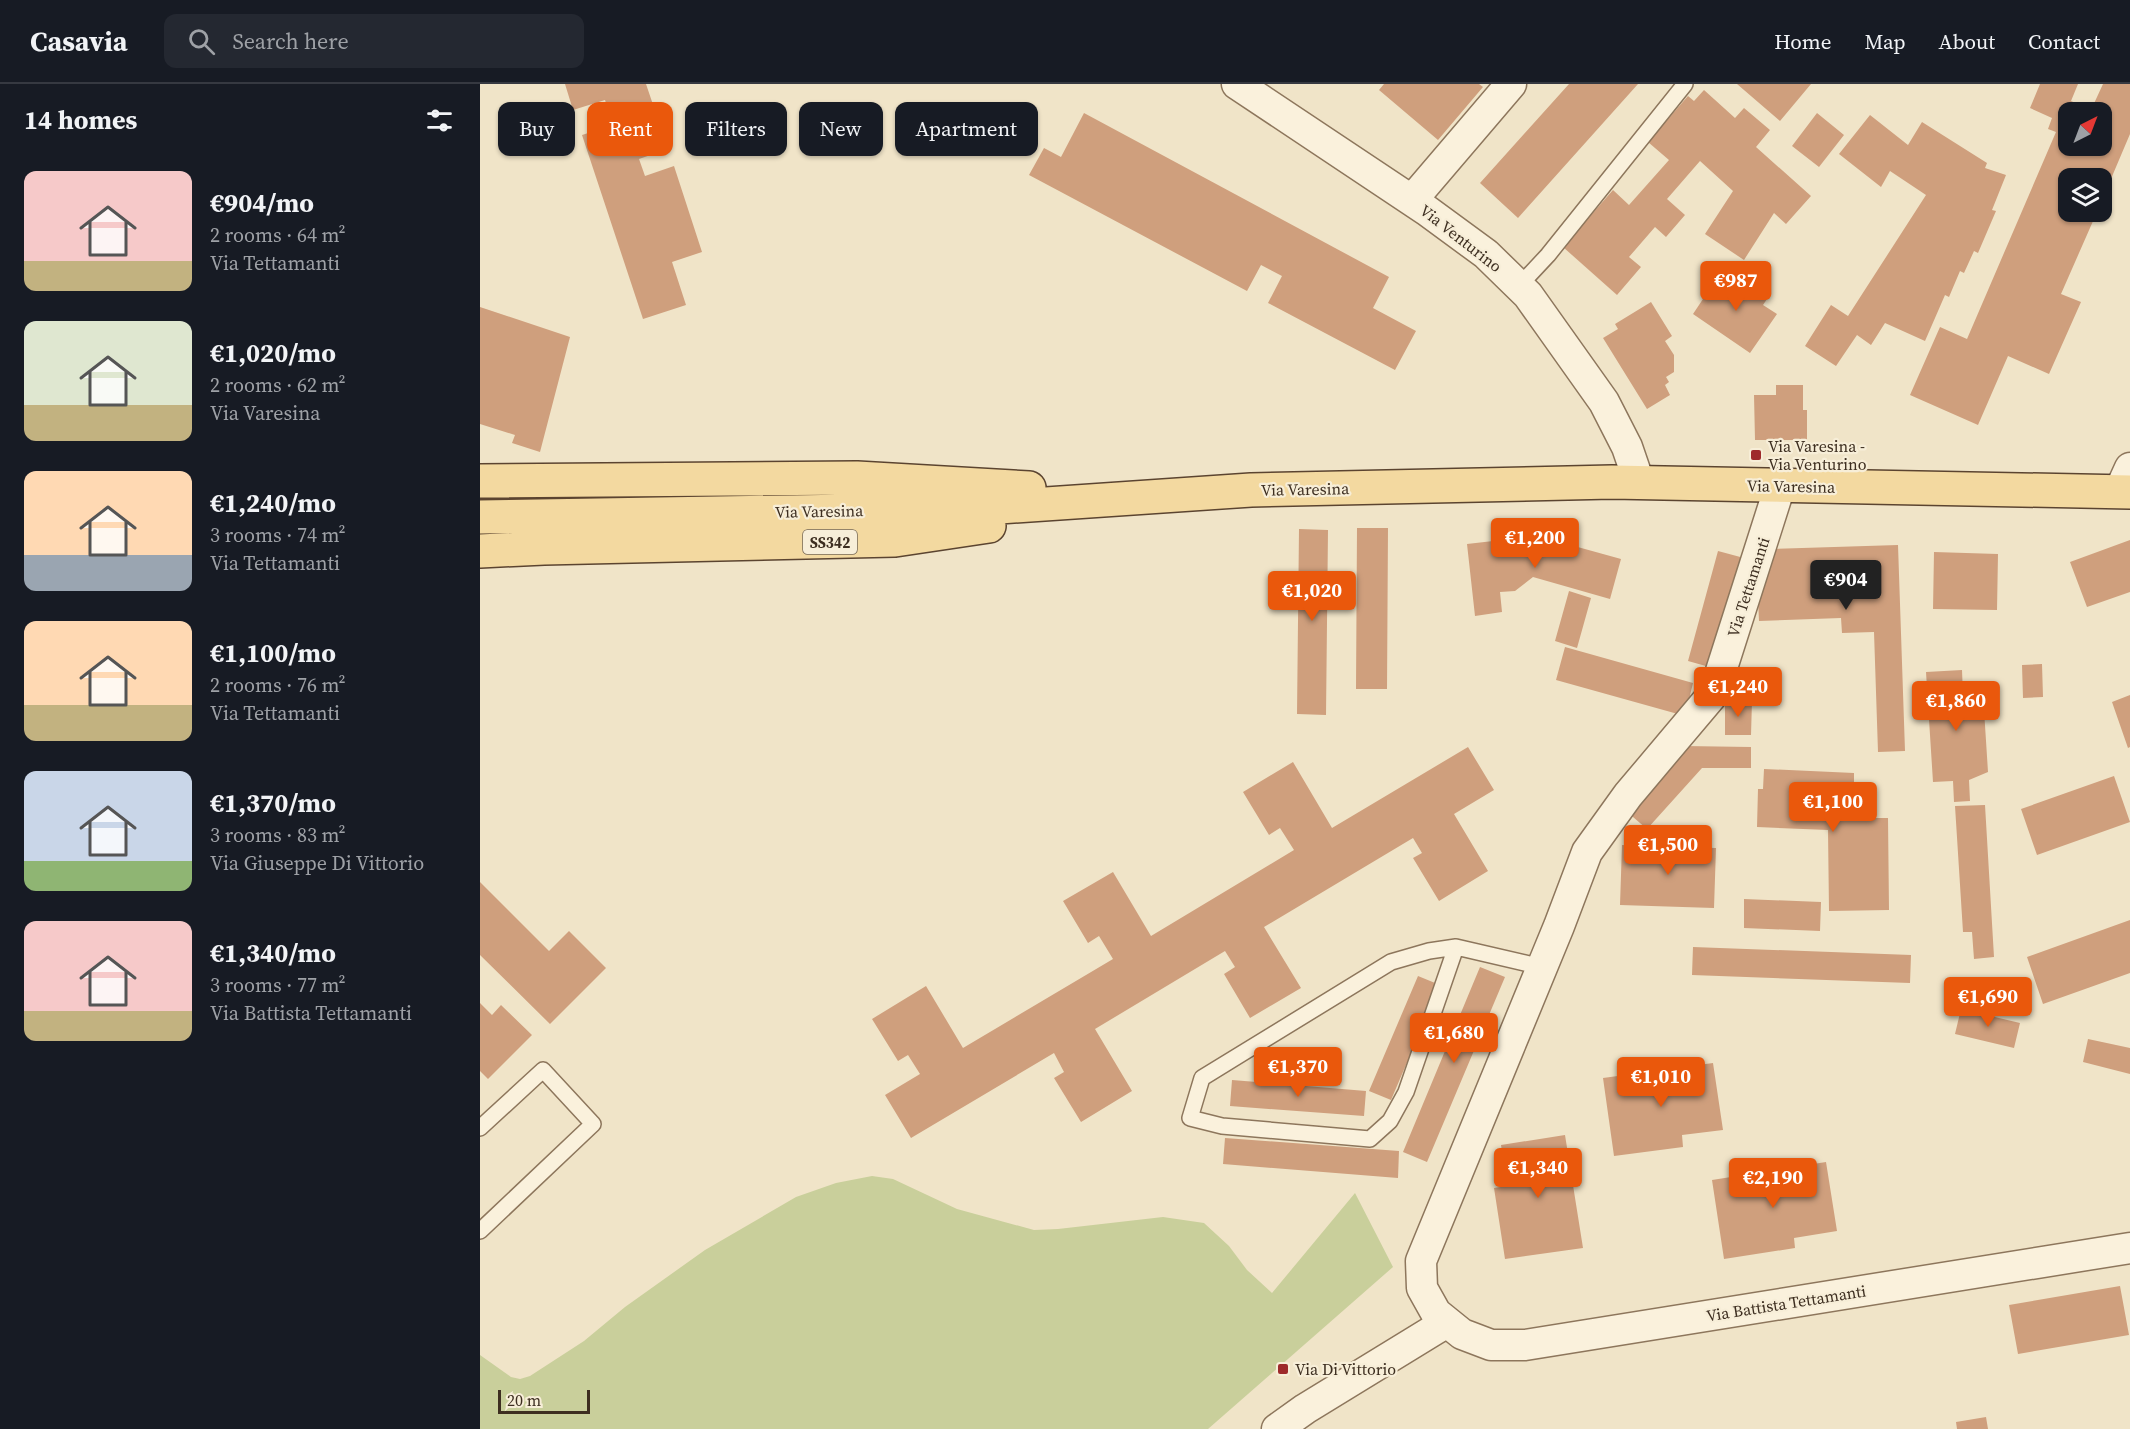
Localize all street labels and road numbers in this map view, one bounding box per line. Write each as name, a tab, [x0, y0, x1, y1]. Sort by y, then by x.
street label: Via Venturino	[1415, 199, 1507, 277]
street label: Via Varesina	[1747, 474, 1836, 498]
street label: Via Varesina	[1261, 477, 1350, 501]
street label: Via Varesina	[775, 499, 864, 523]
road number: SS342	[803, 530, 857, 554]
street label: Via Tettamanti	[1721, 534, 1775, 640]
street label: Via Battista Tettamanti	[1705, 1279, 1868, 1327]

